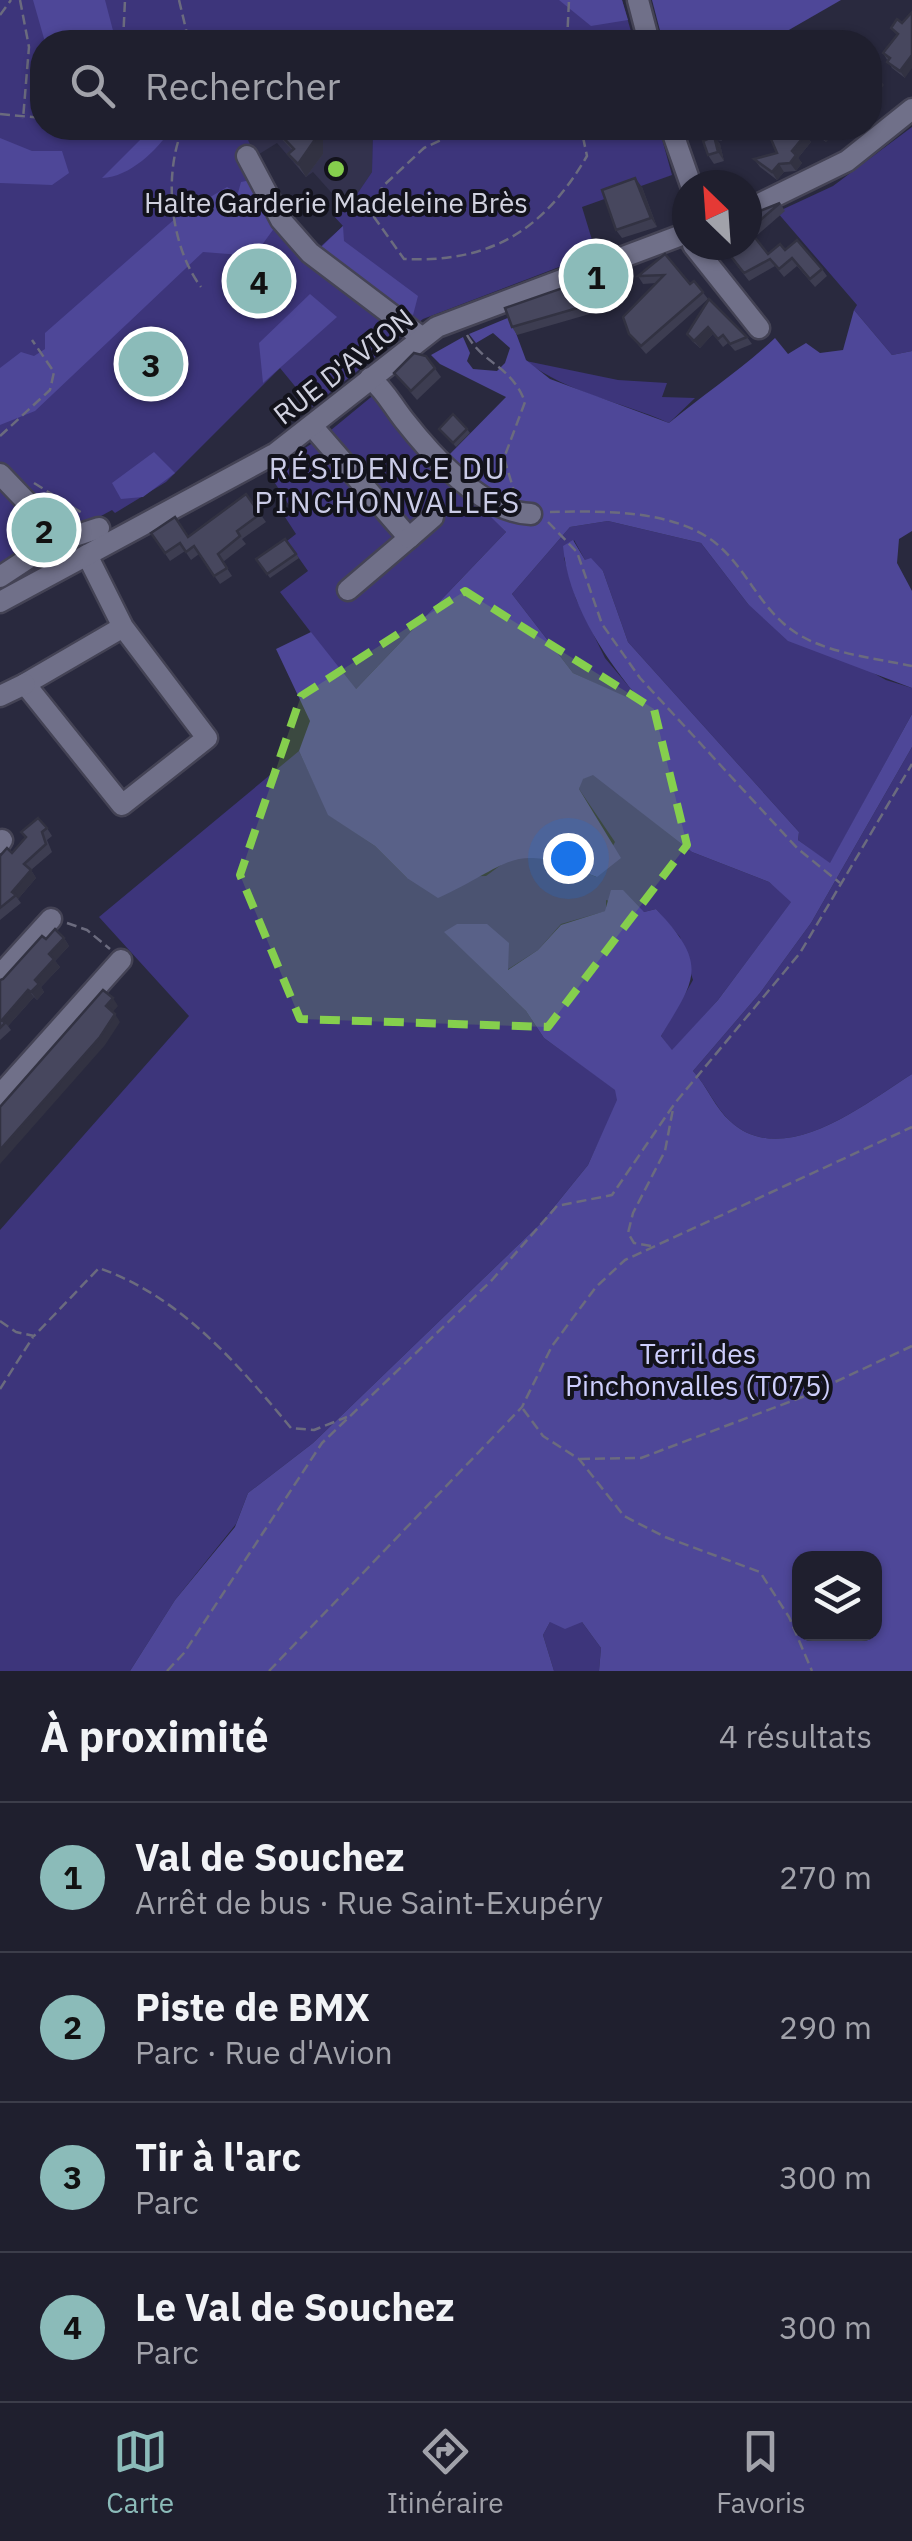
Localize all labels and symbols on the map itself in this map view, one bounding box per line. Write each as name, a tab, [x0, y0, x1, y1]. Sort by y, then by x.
marker: Halte Garderie Madeleine Brès	[325, 158, 347, 180]
north arrow	[672, 170, 762, 260]
place label: Halte Garderie Madeleine Brès	[144, 184, 528, 221]
pin: 1	[564, 238, 628, 314]
pin: 4	[226, 244, 292, 318]
street label: RUE D'AVION	[265, 300, 421, 432]
pin: 3	[118, 326, 184, 402]
district label: RÉSIDENCE DU PINCHONVALLES	[254, 448, 522, 521]
pin: 2	[12, 492, 76, 568]
your location	[543, 833, 594, 884]
park label: Terril des Pinchonvalles (T075)	[565, 1335, 831, 1404]

